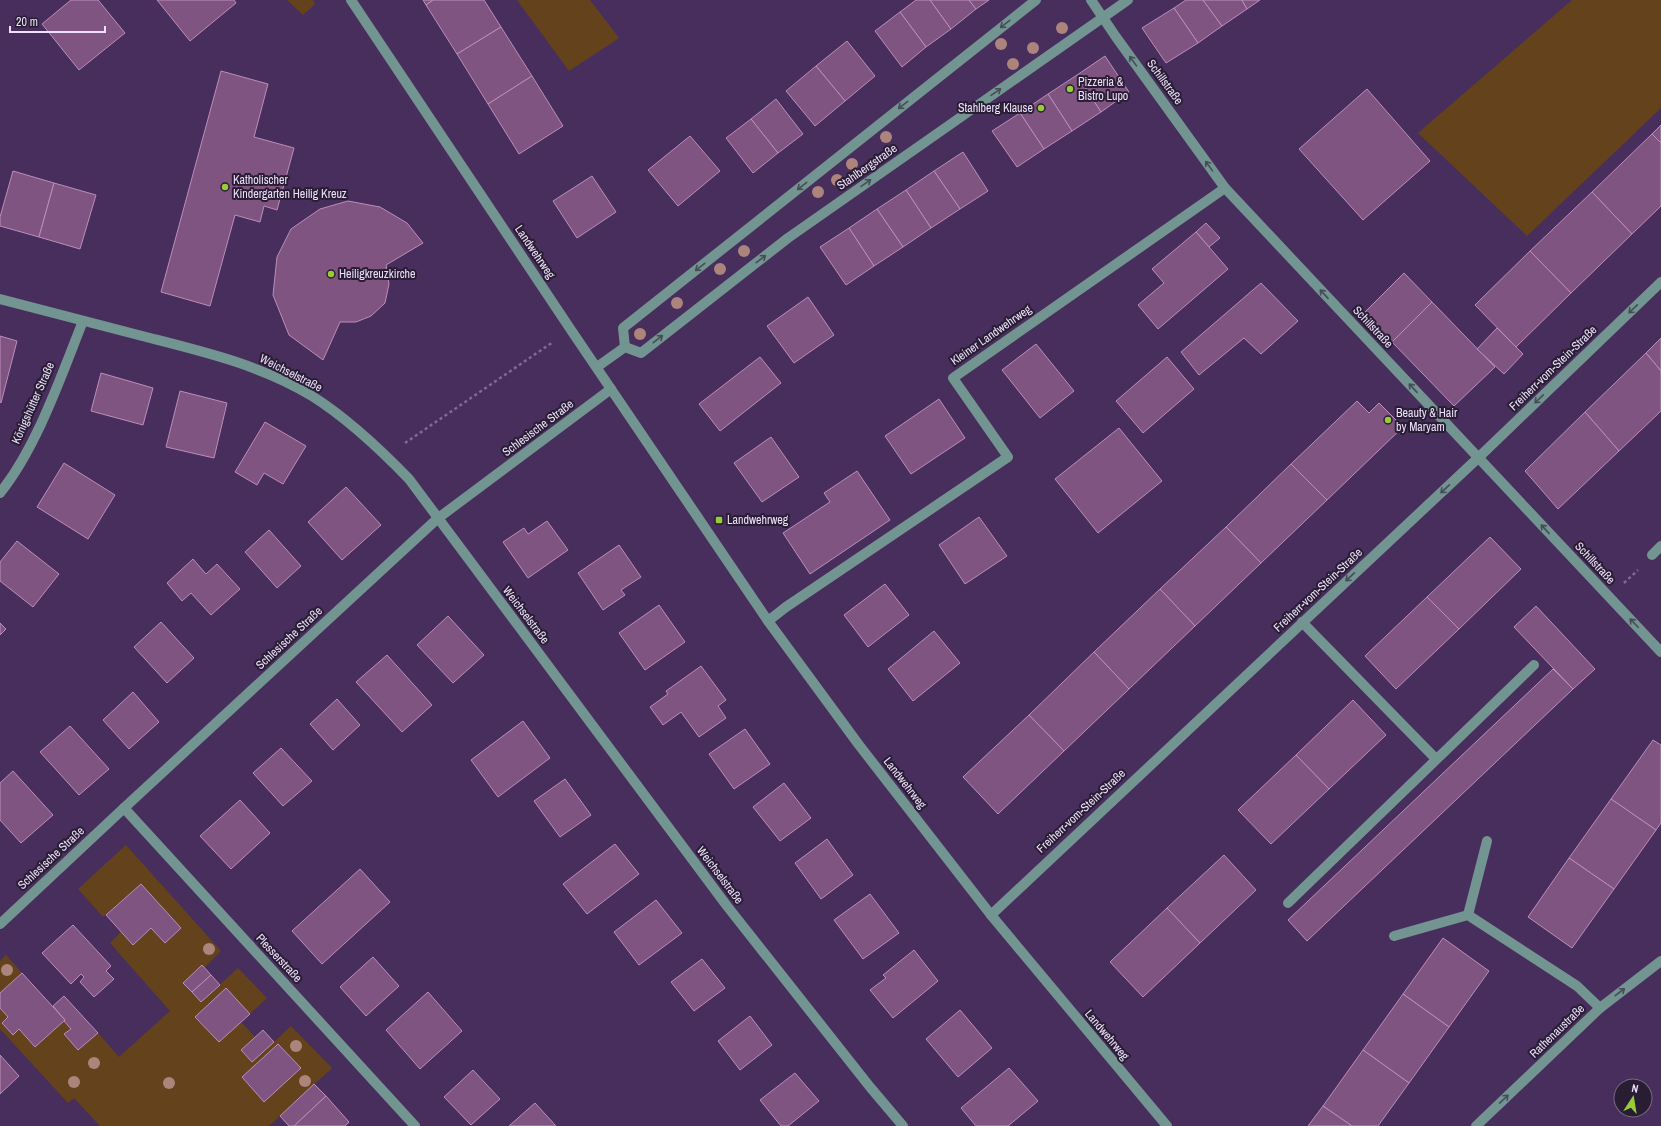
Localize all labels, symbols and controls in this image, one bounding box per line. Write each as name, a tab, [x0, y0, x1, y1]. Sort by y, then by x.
scale bar	[10, 8, 105, 34]
text: 20 m	[16, 14, 38, 30]
one-way arrow	[1000, 20, 1011, 29]
one-way arrow	[1129, 55, 1137, 66]
street label: Schillstraße	[1143, 56, 1187, 108]
place label: Pizzeria & Bistro Lupo	[1078, 74, 1128, 104]
marker: Pizzeria & Bistro Lupo	[1065, 84, 1075, 94]
one-way arrow	[990, 88, 1001, 96]
place label: Stahlberg Klause	[958, 100, 1033, 116]
one-way arrow	[898, 101, 909, 110]
marker: Stahlberg Klause	[1036, 103, 1046, 113]
street label: Stahlbergstraße	[834, 140, 900, 194]
one-way arrow	[1205, 161, 1213, 172]
place label: Katholischer Kindergarten Heilig Kreuz	[233, 172, 347, 202]
one-way arrow	[861, 179, 872, 187]
marker: Katholischer Kindergarten Heilig Kreuz	[220, 182, 230, 192]
one-way arrow	[796, 182, 807, 190]
street label: Landwehrweg	[511, 222, 559, 282]
one-way arrow	[755, 255, 766, 264]
one-way arrow	[694, 262, 705, 271]
place label: Heiligkreuzkirche	[339, 266, 416, 282]
marker: Heiligkreuzkirche	[326, 269, 336, 279]
one-way arrow	[1319, 289, 1329, 299]
street label: Kleiner Landwehrweg	[947, 301, 1035, 369]
street label: Schillstraße	[1349, 303, 1397, 351]
one-way arrow	[1628, 304, 1638, 314]
street label: Freiherr-vom-Stein-Straße	[1506, 322, 1600, 414]
one-way arrow	[653, 335, 664, 343]
street label: Weichselstraße	[257, 350, 325, 396]
street label: Königshütter Straße	[8, 360, 58, 446]
one-way arrow	[1409, 384, 1418, 394]
one-way arrow	[1534, 394, 1544, 404]
street label: Schlesische Straße	[499, 396, 577, 460]
place label: Beauty & Hair by Maryam	[1396, 405, 1458, 435]
marker: Beauty & Hair by Maryam	[1383, 415, 1393, 425]
one-way arrow	[1440, 484, 1450, 493]
place label: Landwehrweg	[727, 512, 789, 528]
marker: Landwehrweg	[714, 515, 724, 525]
one-way arrow	[1540, 524, 1550, 534]
street label: Schillstraße	[1571, 539, 1619, 587]
street label: Freiherr-vom-Stein-Straße	[1270, 545, 1366, 635]
one-way arrow	[1345, 573, 1355, 582]
street label: Weichselstraße	[499, 583, 553, 647]
street label: Schlesische Straße	[252, 603, 326, 673]
one-way arrow	[1629, 618, 1639, 628]
street label: Landwehrweg	[880, 754, 930, 812]
street label: Freiherr-vom-Stein-Straße	[1033, 766, 1129, 856]
street label: Schlesische Straße	[14, 823, 88, 893]
street label: Weichselstraße	[693, 843, 747, 907]
street label: Plesserstraße	[252, 930, 306, 986]
one-way arrow	[1615, 988, 1626, 997]
street label: Rathenaustraße	[1526, 1001, 1588, 1061]
street label: Landwehrweg	[1081, 1006, 1133, 1064]
north arrow	[1613, 1078, 1653, 1118]
text: N	[1630, 1081, 1640, 1096]
one-way arrow	[1499, 1094, 1509, 1104]

